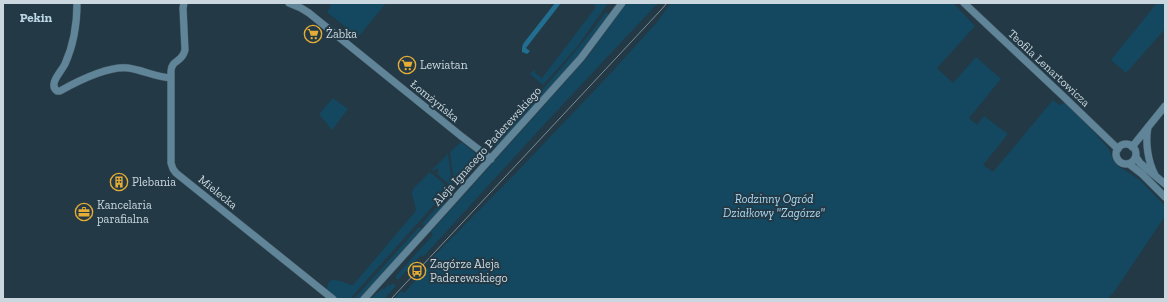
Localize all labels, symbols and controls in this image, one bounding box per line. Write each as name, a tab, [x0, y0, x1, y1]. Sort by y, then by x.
district label: Pekin	[20, 10, 53, 25]
supermarket icon: Żabka	[303, 24, 323, 44]
street label: Teofila Lenartowicza	[1005, 26, 1093, 110]
place label: Żabka	[326, 27, 357, 41]
supermarket icon: Lewiatan	[397, 55, 417, 75]
place label: Lewiatan	[420, 58, 468, 72]
street label: Łomżyńska	[408, 77, 462, 125]
street label: Aleja Ignacego Paderewskiego	[430, 84, 545, 209]
building icon: Plebania	[109, 172, 129, 192]
street label: Mielecka	[196, 172, 240, 212]
place label: Plebania	[132, 175, 176, 189]
park label: Rodzinny Ogród Działkowy "Zagórze"	[723, 192, 825, 220]
place label: Kancelaria parafialna	[97, 198, 152, 226]
office icon: Kancelaria parafialna	[74, 202, 94, 222]
place label: Zagórze Aleja Paderewskiego	[430, 257, 508, 285]
bus stop icon: Zagórze Aleja Paderewskiego	[407, 261, 427, 281]

